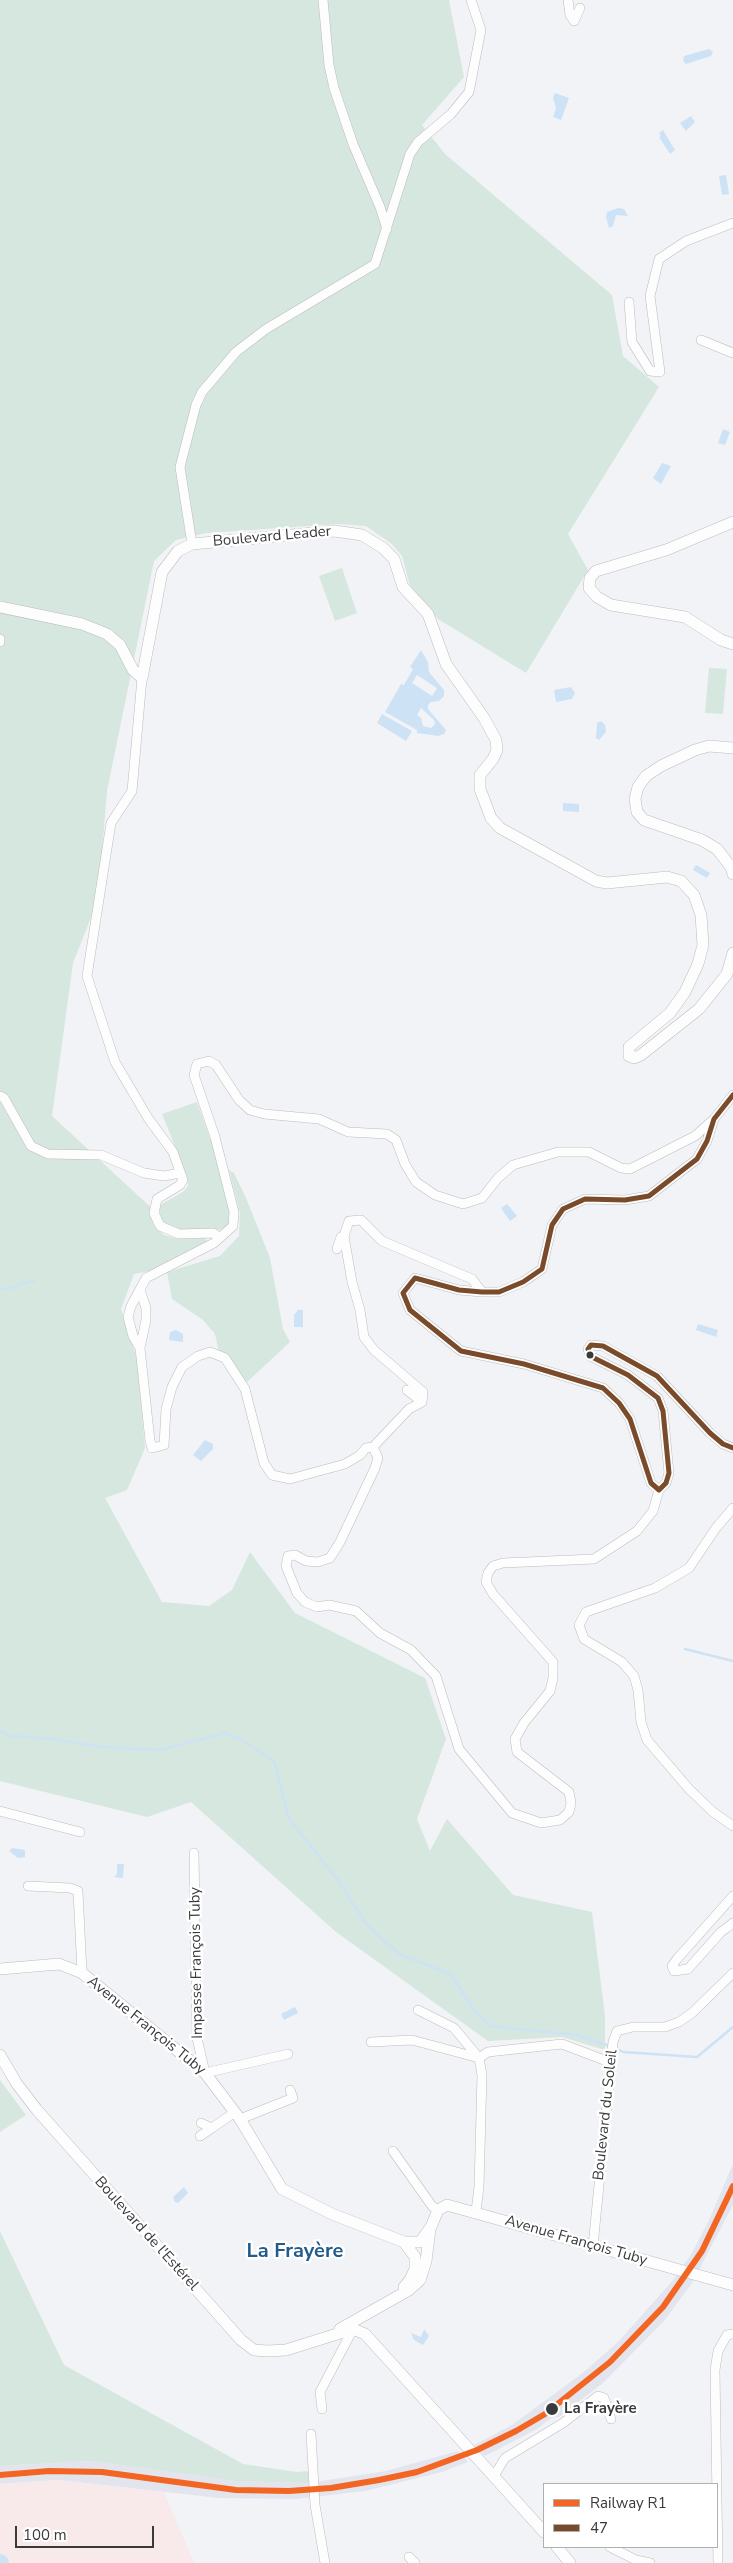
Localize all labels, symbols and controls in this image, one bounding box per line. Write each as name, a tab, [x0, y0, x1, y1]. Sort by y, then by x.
street label: Boulevard Leader	[212, 523, 332, 551]
unlabelled marker	[585, 1350, 595, 1360]
street label: Impasse François Tuby	[187, 1887, 207, 2039]
street label: Avenue François Tuby	[83, 1973, 209, 2079]
street label: Boulevard du Soleil	[590, 2049, 622, 2181]
street label: Boulevard de l'Estérel	[90, 2173, 202, 2295]
street label: Avenue François Tuby	[503, 2212, 649, 2270]
district label: La Frayère	[247, 2240, 343, 2264]
place label: La Frayère	[564, 2400, 637, 2418]
marker: La Frayère	[544, 2401, 560, 2417]
legend	[543, 2483, 718, 2548]
text: Railway R1	[590, 2493, 667, 2513]
scale bar	[18, 2516, 156, 2548]
text: 47	[590, 2518, 608, 2538]
text: 100 m	[23, 2525, 67, 2545]

